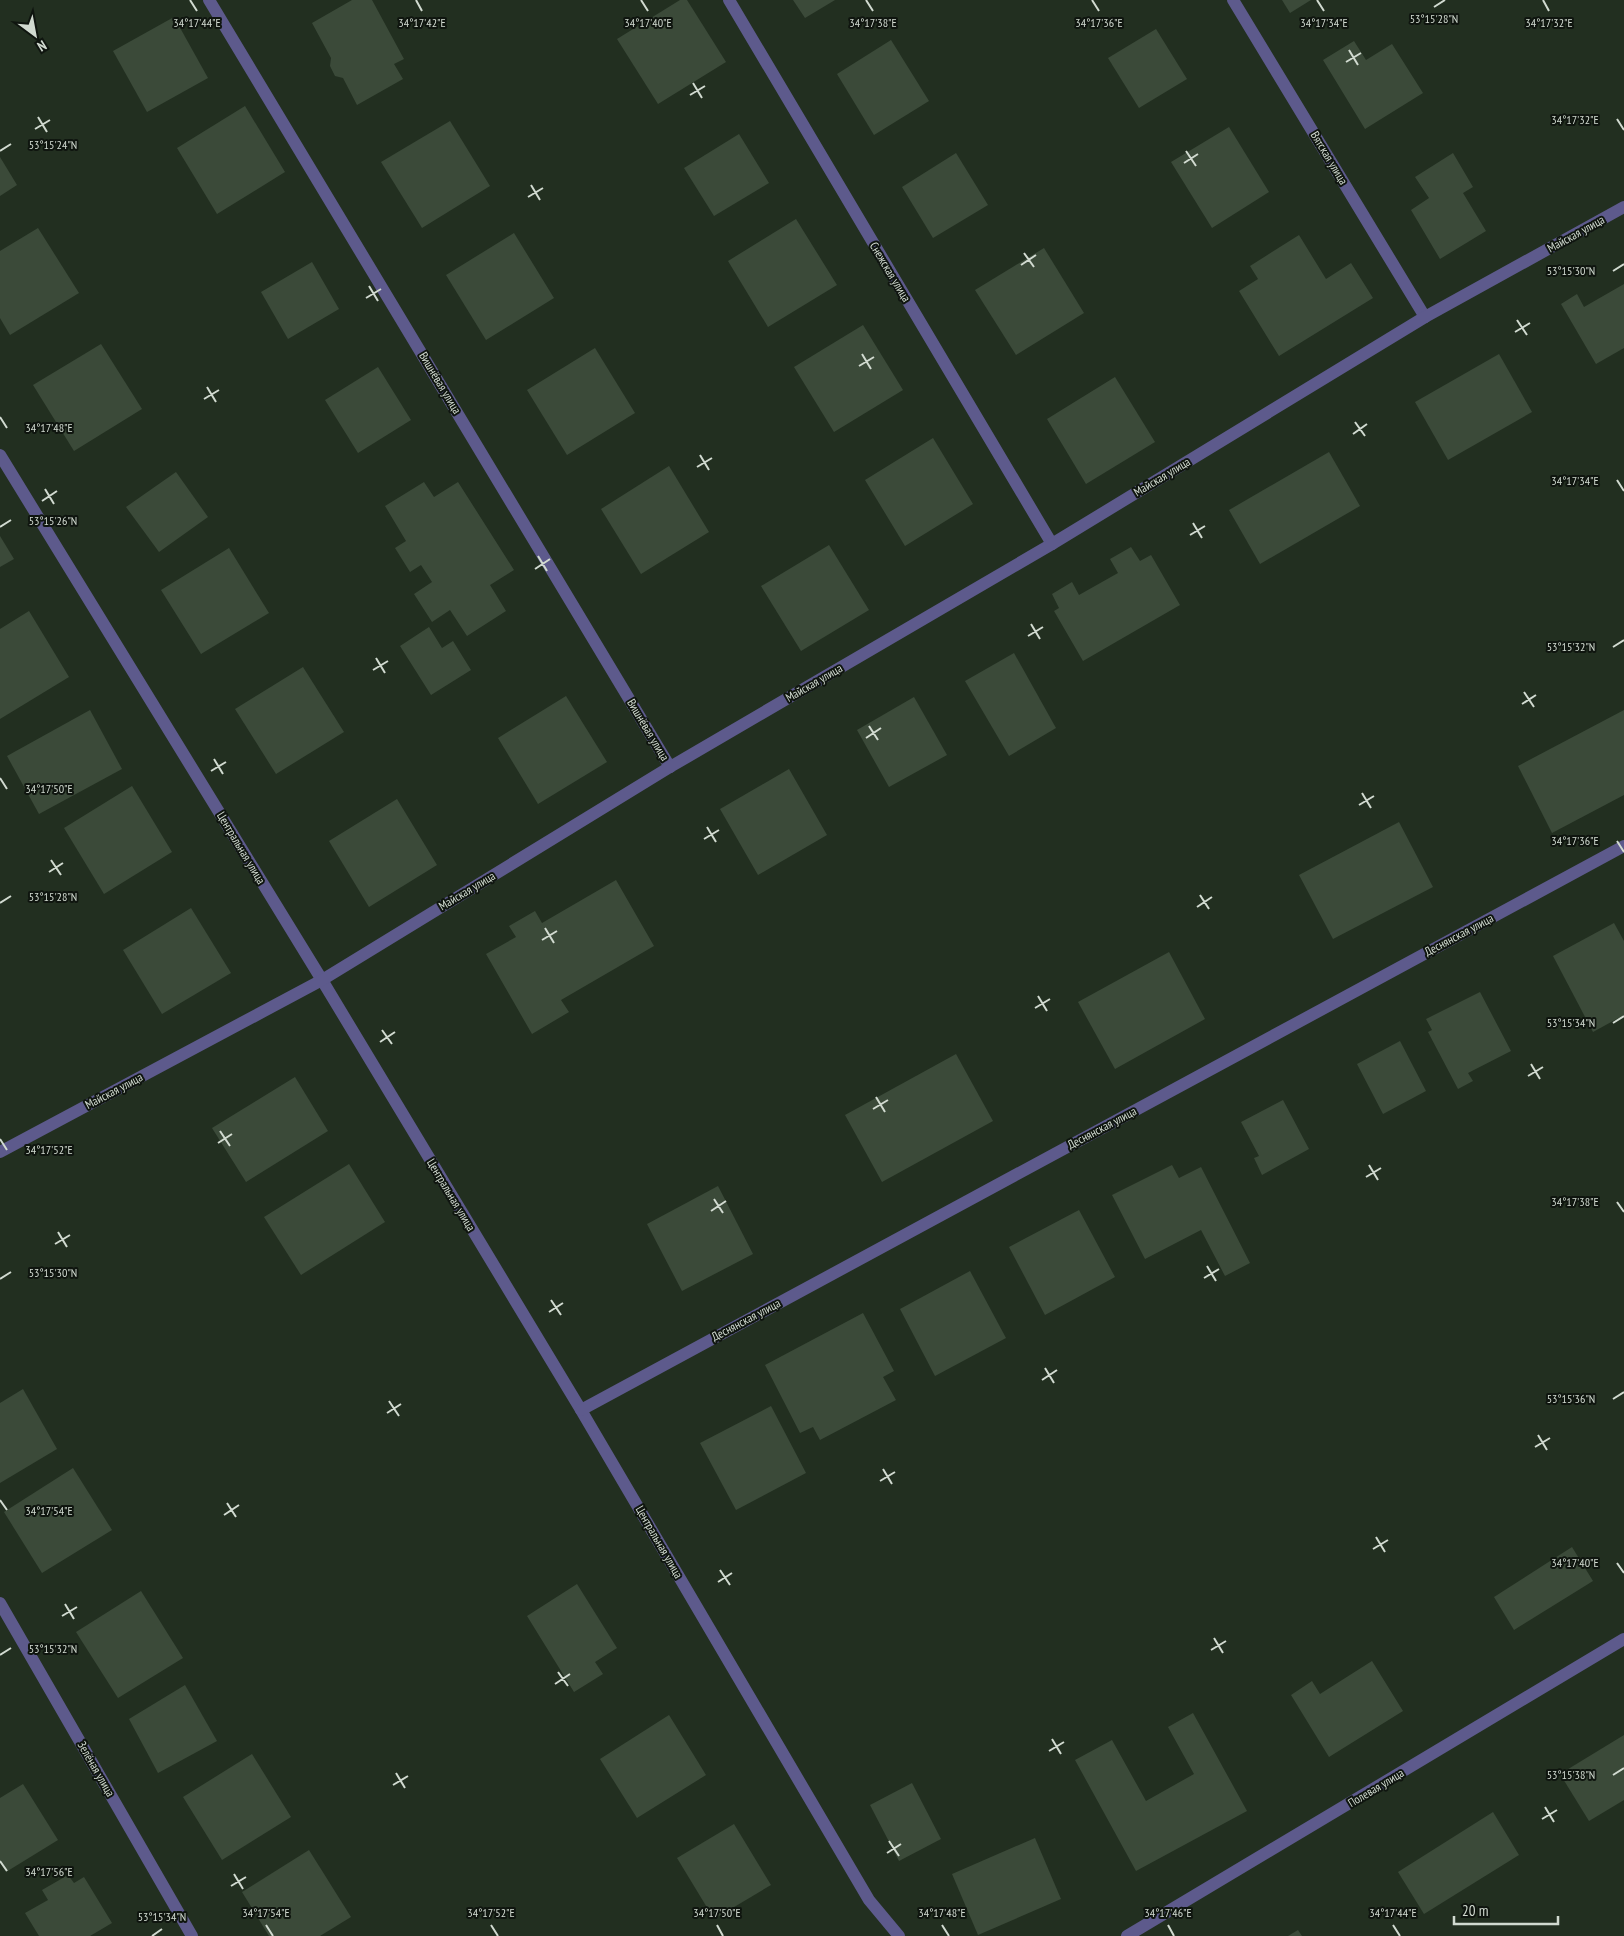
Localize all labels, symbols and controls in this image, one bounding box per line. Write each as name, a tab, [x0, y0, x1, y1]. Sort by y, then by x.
north arrow	[10, 10, 60, 60]
text: 53°15'28"N	[1410, 11, 1458, 26]
text: 34°17'44"E	[173, 15, 221, 30]
text: 34°17'42"E	[398, 15, 446, 30]
text: 34°17'40"E	[624, 15, 672, 30]
text: 34°17'38"E	[849, 15, 897, 30]
text: 34°17'36"E	[1075, 15, 1123, 30]
text: 34°17'34"E	[1300, 15, 1348, 30]
text: 34°17'32"E	[1525, 15, 1573, 30]
text: N	[34, 36, 50, 56]
text: 34°17'32"E	[1551, 112, 1599, 127]
street label: Вятская улица	[1308, 128, 1351, 187]
text: 53°15'24"N	[29, 137, 77, 152]
street label: Майская улица	[1544, 212, 1607, 255]
street label: Снежская улица	[867, 239, 914, 305]
text: 53°15'30"N	[1547, 263, 1595, 278]
street label: Вишнёвая улица	[416, 349, 465, 417]
text: 34°17'48"E	[25, 420, 73, 435]
street label: Майская улица	[1131, 454, 1193, 499]
text: 34°17'34"E	[1551, 473, 1599, 488]
text: 53°15'26"N	[29, 513, 77, 528]
text: 53°15'32"N	[1547, 639, 1595, 654]
street label: Майская улица	[783, 660, 845, 705]
street label: Вишнёвая улица	[624, 696, 673, 764]
text: 34°17'50"E	[25, 781, 73, 796]
street label: Центральная улица	[214, 809, 269, 887]
text: 34°17'36"E	[1551, 833, 1599, 848]
street label: Майская улица	[436, 868, 498, 913]
text: 53°15'28"N	[29, 889, 77, 904]
street label: Деснянская улица	[1422, 910, 1496, 959]
text: 53°15'34"N	[1547, 1015, 1595, 1030]
street label: Майская улица	[82, 1069, 145, 1112]
street label: Деснянская улица	[1065, 1103, 1139, 1152]
text: 34°17'52"E	[25, 1142, 73, 1157]
street label: Центральная улица	[424, 1156, 479, 1234]
text: 34°17'38"E	[1551, 1194, 1599, 1209]
text: 53°15'30"N	[29, 1265, 77, 1280]
street label: Деснянская улица	[709, 1295, 783, 1344]
text: 53°15'36"N	[1547, 1391, 1595, 1406]
text: 34°17'54"E	[25, 1503, 73, 1518]
street label: Центральная улица	[633, 1503, 686, 1581]
text: 34°17'40"E	[1551, 1555, 1599, 1570]
text: 53°15'32"N	[29, 1641, 77, 1656]
street label: Зелёная улица	[75, 1738, 118, 1799]
street label: Полевая улица	[1345, 1765, 1407, 1810]
text: 53°15'38"N	[1547, 1767, 1595, 1782]
text: 34°17'56"E	[25, 1864, 73, 1879]
scale bar	[1454, 1894, 1558, 1926]
text: 20 m	[1462, 1901, 1488, 1920]
text: 34°17'54"E	[242, 1905, 290, 1920]
text: 34°17'52"E	[467, 1905, 515, 1920]
text: 34°17'50"E	[693, 1905, 741, 1920]
text: 34°17'48"E	[918, 1905, 966, 1920]
text: 34°17'46"E	[1144, 1905, 1192, 1920]
text: 34°17'44"E	[1369, 1905, 1417, 1920]
text: 53°15'34"N	[138, 1909, 186, 1924]

